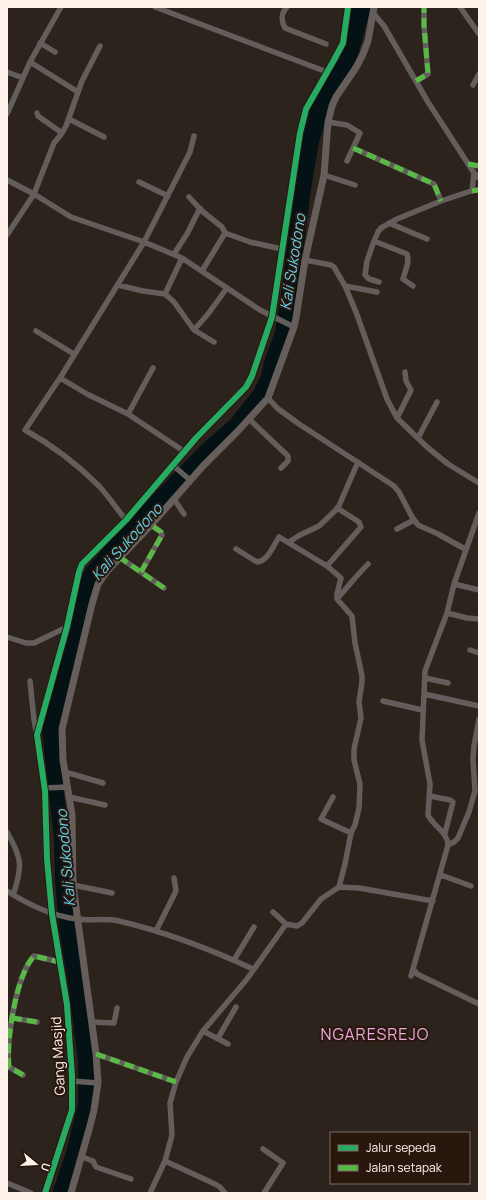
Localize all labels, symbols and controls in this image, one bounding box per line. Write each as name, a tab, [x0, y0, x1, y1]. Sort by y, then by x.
water label: Kali Sukodono	[275, 211, 311, 311]
water label: Kali Sukodono	[86, 498, 168, 585]
water label: Kali Sukodono	[51, 808, 80, 907]
street label: Gang Masjid	[46, 1016, 69, 1096]
district label: NGARESREJO	[321, 1023, 429, 1045]
legend	[330, 1132, 470, 1184]
text: Jalur sepeda	[366, 1139, 436, 1156]
north arrow	[16, 1144, 56, 1184]
text: Jalan setapak	[366, 1159, 443, 1176]
text: U	[38, 1161, 54, 1173]

